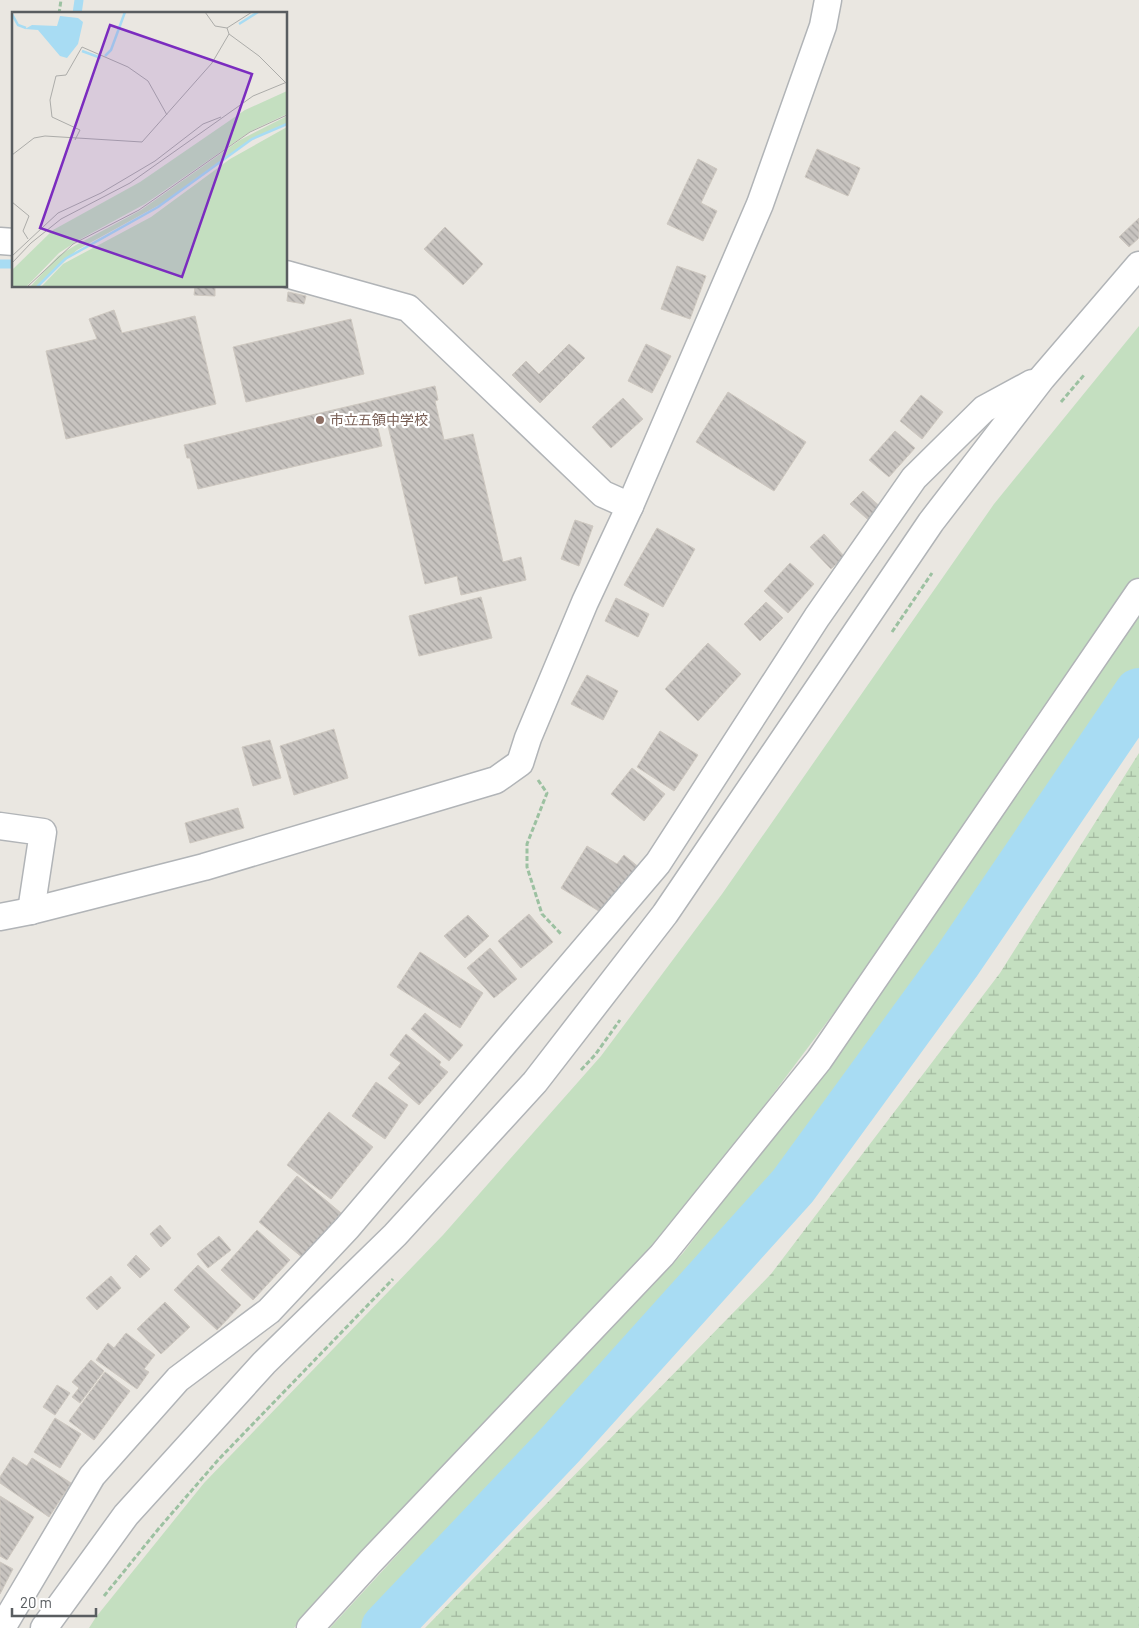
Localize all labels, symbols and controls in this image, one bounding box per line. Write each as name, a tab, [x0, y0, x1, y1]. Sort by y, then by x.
inset map	[12, 12, 288, 288]
place label: 市立五領中学校	[330, 411, 428, 428]
marker: 市立五領中学校	[314, 414, 326, 426]
scale bar	[12, 1586, 96, 1618]
text: 20 m	[20, 1593, 52, 1611]

